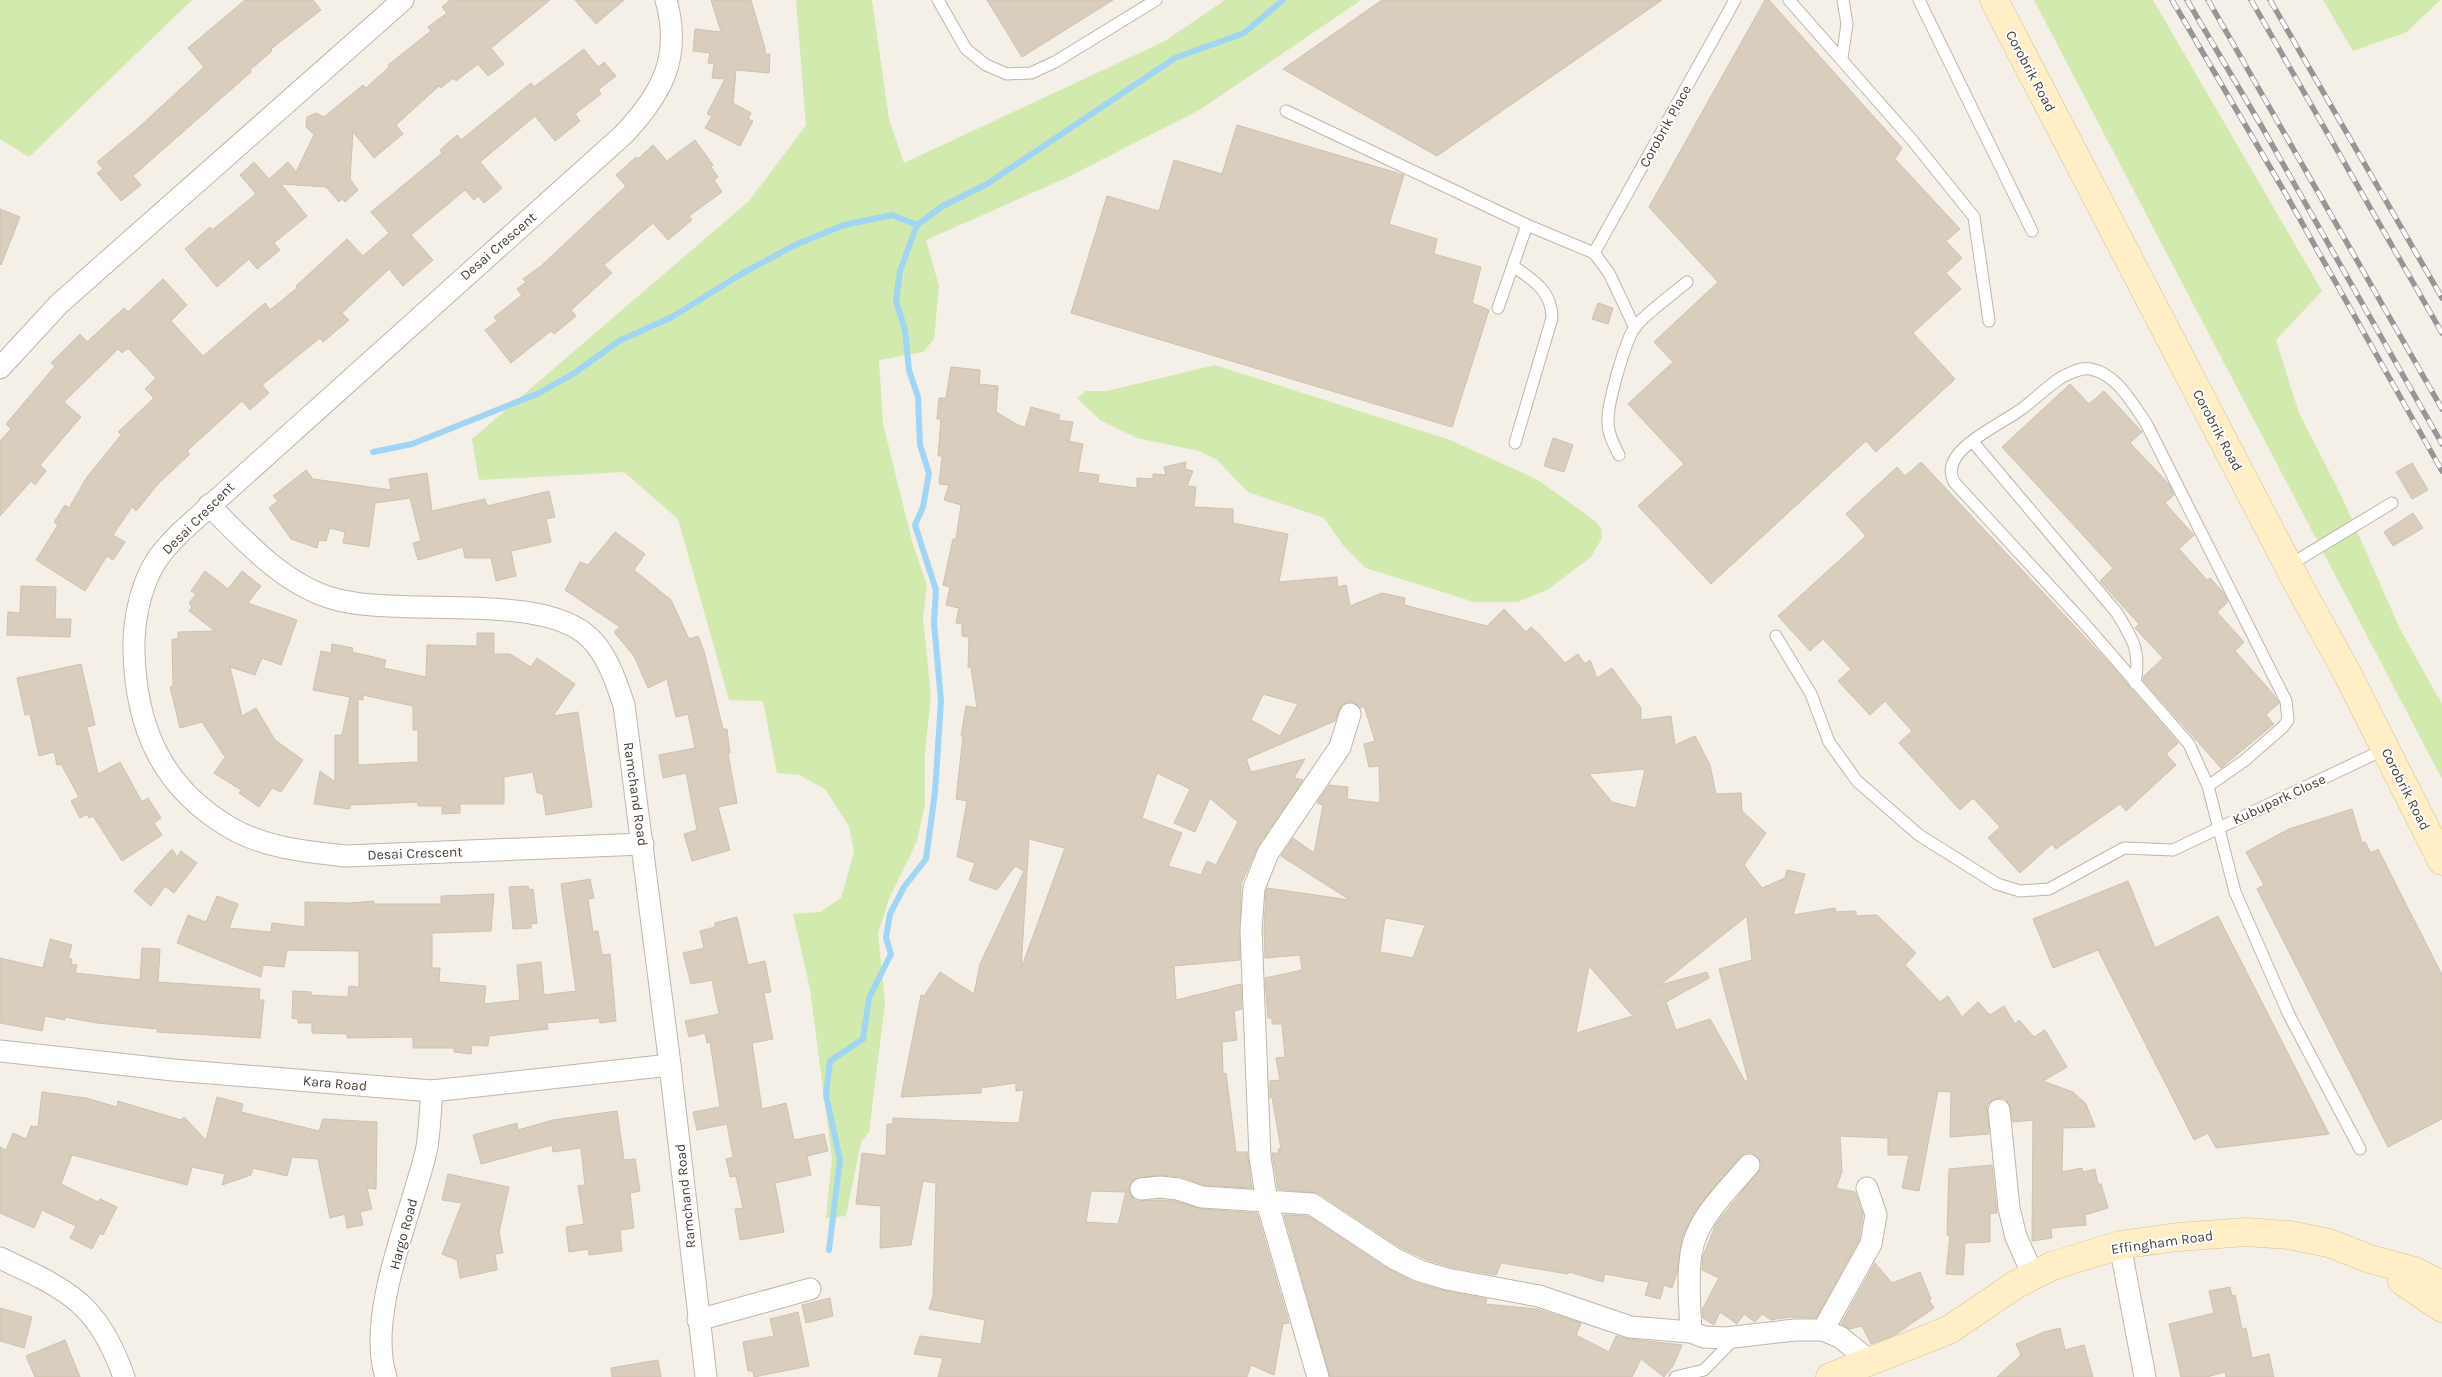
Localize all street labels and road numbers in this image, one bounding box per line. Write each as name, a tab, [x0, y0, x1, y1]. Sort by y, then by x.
street label: Corobrik Road	[2002, 28, 2059, 115]
street label: Corobrik Place	[1636, 82, 1695, 170]
street label: Desai Crescent	[457, 209, 540, 284]
street label: Corobrik Road	[2189, 387, 2246, 474]
street label: Desai Crescent	[159, 479, 238, 558]
street label: Ramchand Road	[620, 741, 651, 847]
street label: Corobrik Road	[2378, 745, 2434, 833]
street label: Kubupark Close	[2230, 770, 2328, 828]
street label: Desai Crescent	[367, 843, 463, 864]
street label: Kara Road	[302, 1072, 368, 1095]
street label: Ramchand Road	[672, 1143, 699, 1249]
street label: Hargo Road	[386, 1197, 421, 1272]
street label: Effingham Road	[2110, 1227, 2214, 1258]

